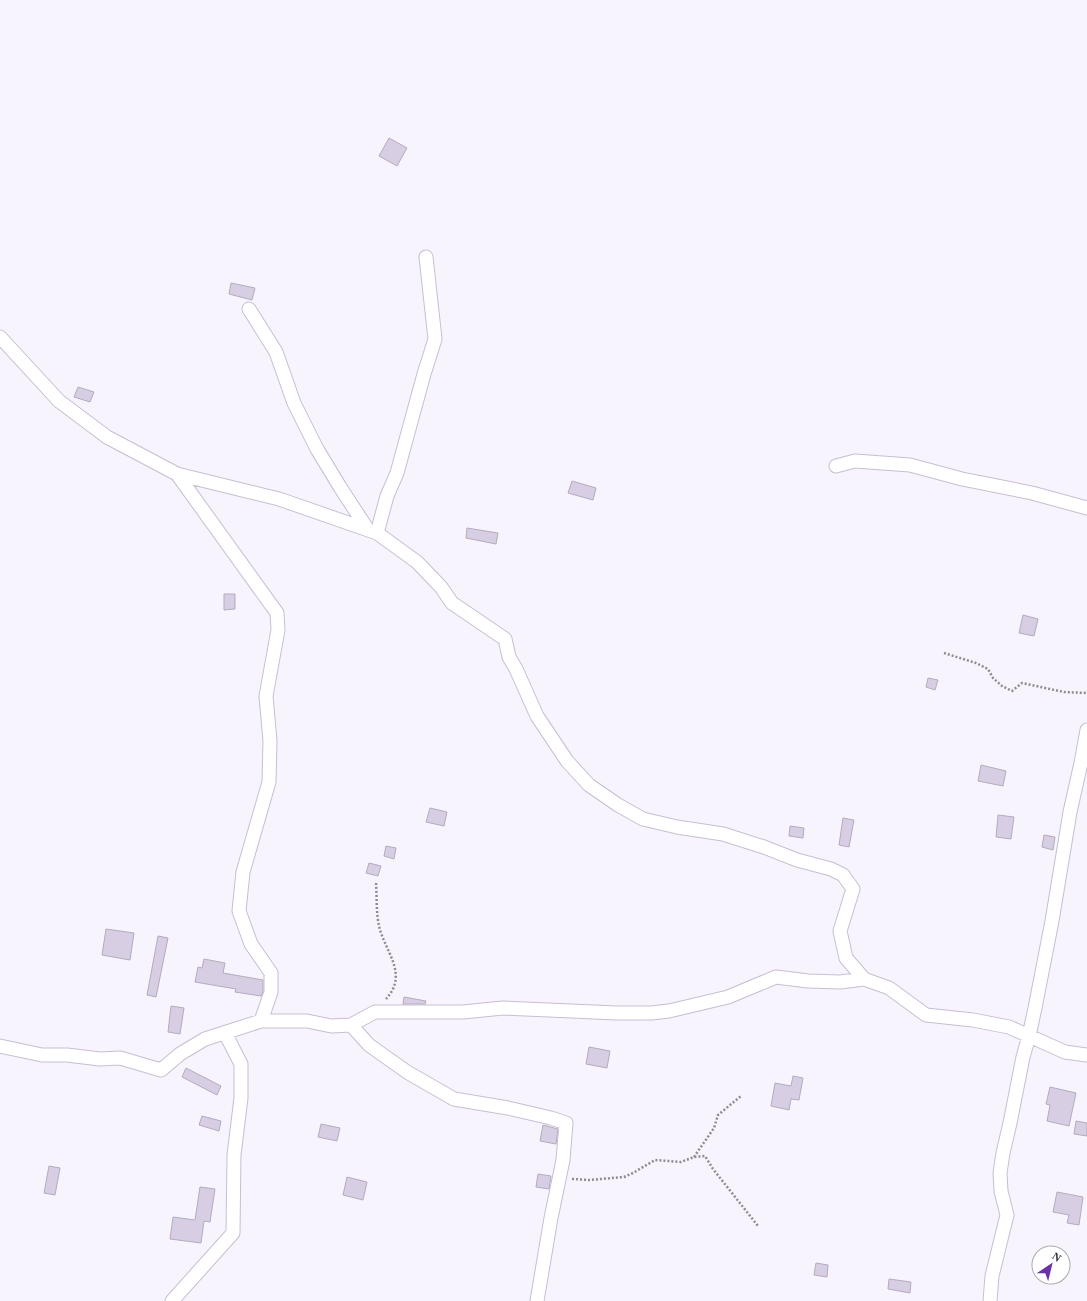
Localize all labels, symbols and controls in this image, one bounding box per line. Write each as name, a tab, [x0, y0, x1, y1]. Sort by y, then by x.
north arrow	[1031, 1245, 1071, 1285]
text: N	[1050, 1250, 1063, 1264]

